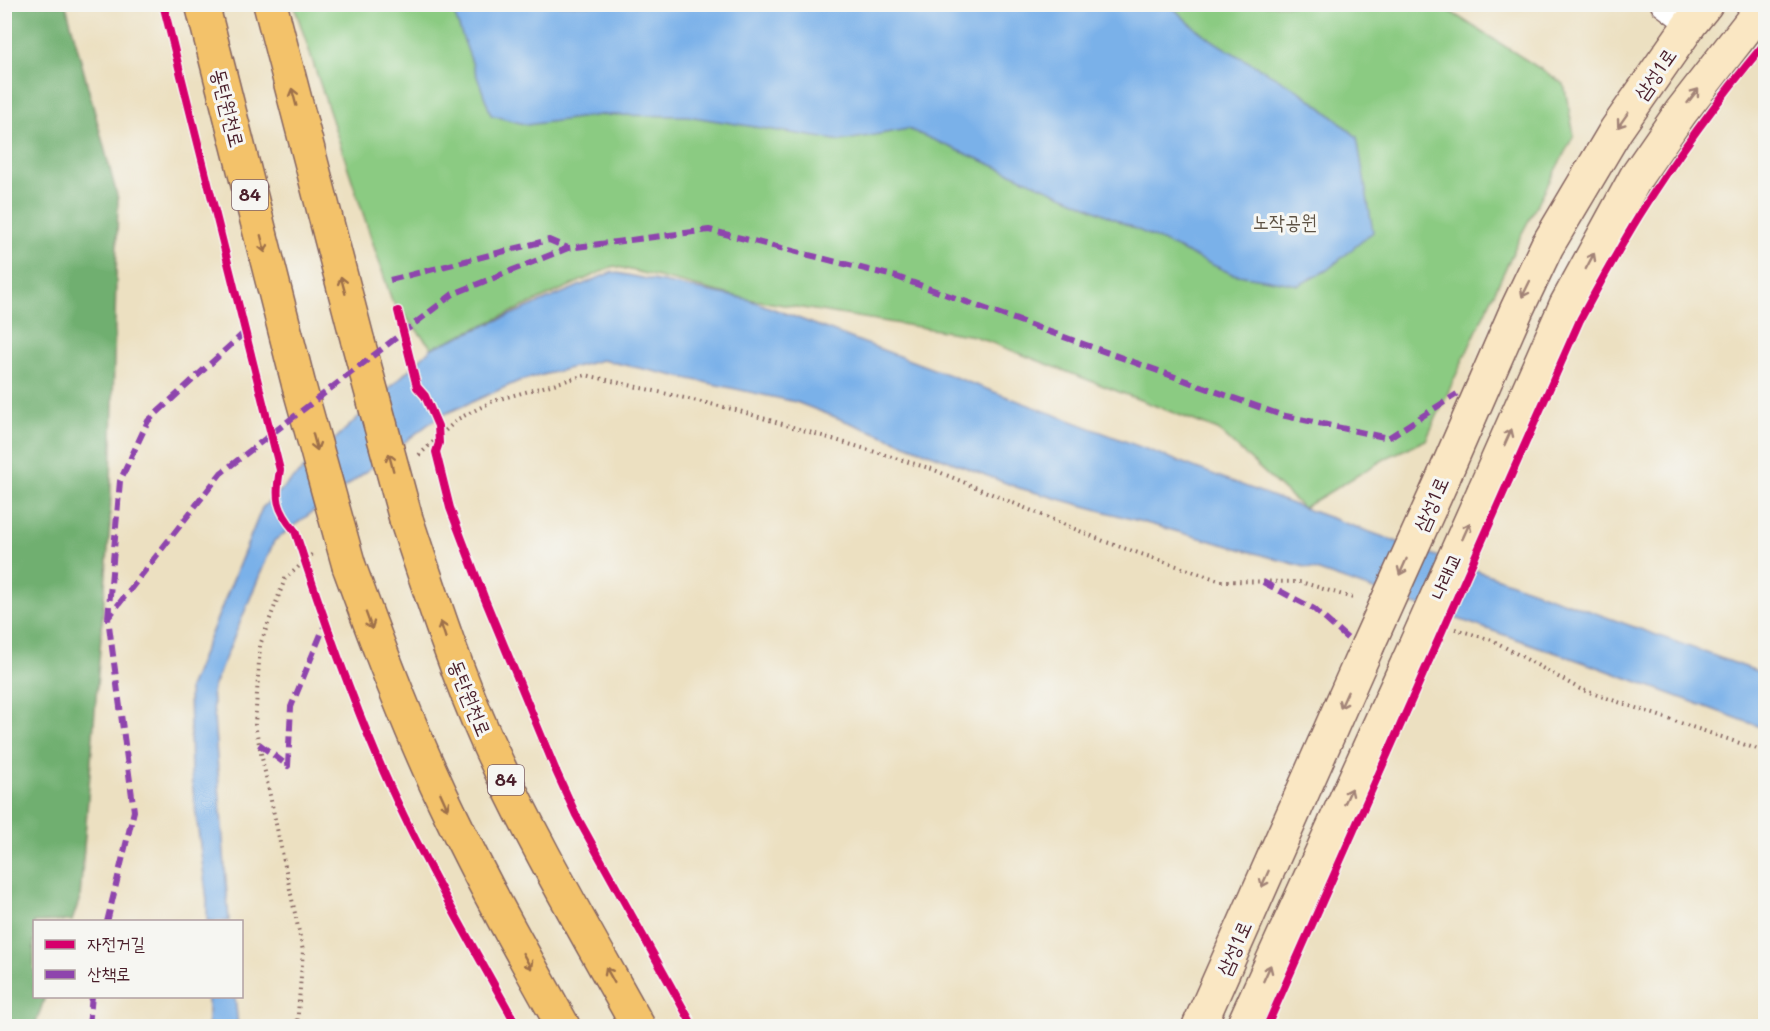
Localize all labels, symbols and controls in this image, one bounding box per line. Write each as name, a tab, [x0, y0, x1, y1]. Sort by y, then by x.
street label: 삼성1로	[1627, 43, 1681, 104]
street label: 동탄원천로	[207, 66, 251, 150]
one-way arrow	[287, 88, 299, 107]
one-way arrow	[1687, 88, 1700, 104]
one-way arrow	[1617, 111, 1629, 127]
road number: 84	[232, 180, 268, 210]
park label: 노작공원	[1253, 208, 1317, 234]
one-way arrow	[258, 234, 269, 253]
one-way arrow	[1585, 252, 1596, 270]
one-way arrow	[337, 276, 349, 295]
one-way arrow	[1520, 280, 1532, 298]
one-way arrow	[1502, 429, 1514, 447]
one-way arrow	[309, 432, 321, 451]
one-way arrow	[385, 453, 396, 472]
street label: 삼성1로	[1407, 472, 1454, 535]
one-way arrow	[1461, 523, 1472, 541]
street label: 나래교	[1423, 548, 1467, 603]
one-way arrow	[1396, 558, 1408, 576]
one-way arrow	[364, 611, 375, 630]
one-way arrow	[437, 621, 448, 640]
street label: 동탄원천로	[444, 655, 498, 740]
one-way arrow	[1337, 691, 1349, 709]
road number: 84	[488, 765, 524, 795]
one-way arrow	[1342, 787, 1354, 805]
one-way arrow	[438, 791, 450, 809]
one-way arrow	[1258, 869, 1270, 887]
street label: 삼성1로	[1210, 916, 1257, 979]
legend	[33, 920, 243, 998]
text: 자전거길	[87, 931, 145, 955]
one-way arrow	[521, 952, 533, 969]
text: 산책로	[87, 961, 130, 985]
one-way arrow	[1262, 965, 1274, 983]
one-way arrow	[604, 967, 615, 985]

